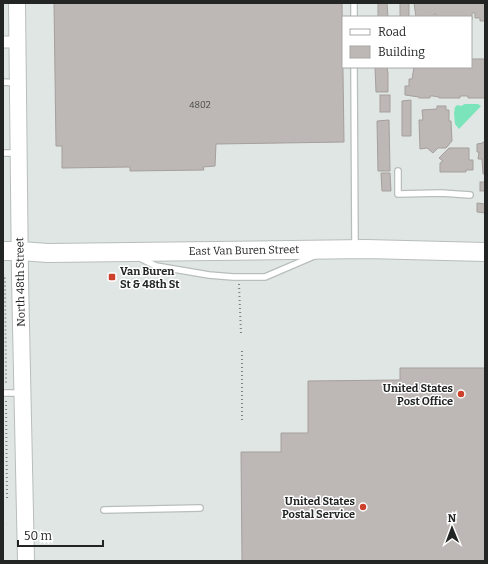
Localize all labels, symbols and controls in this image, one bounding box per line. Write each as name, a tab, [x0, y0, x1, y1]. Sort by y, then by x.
legend	[342, 16, 472, 68]
text: Road	[378, 25, 406, 39]
text: Building	[378, 45, 425, 59]
house number: 4802	[189, 100, 211, 110]
street label: North 48th Street	[13, 237, 28, 327]
street label: East Van Buren Street	[189, 243, 299, 258]
place label: Van Buren St & 48th St	[120, 265, 180, 291]
marker: Van Buren St & 48th St	[107, 272, 117, 282]
place label: United States Post Office	[383, 382, 454, 408]
marker: United States Post Office	[456, 389, 466, 399]
place label: United States Postal Service	[282, 495, 356, 521]
marker: United States Postal Service	[358, 502, 368, 512]
north arrow	[432, 508, 472, 548]
text: N	[447, 512, 457, 525]
scale bar	[18, 522, 103, 548]
text: 50 m	[24, 529, 53, 543]

